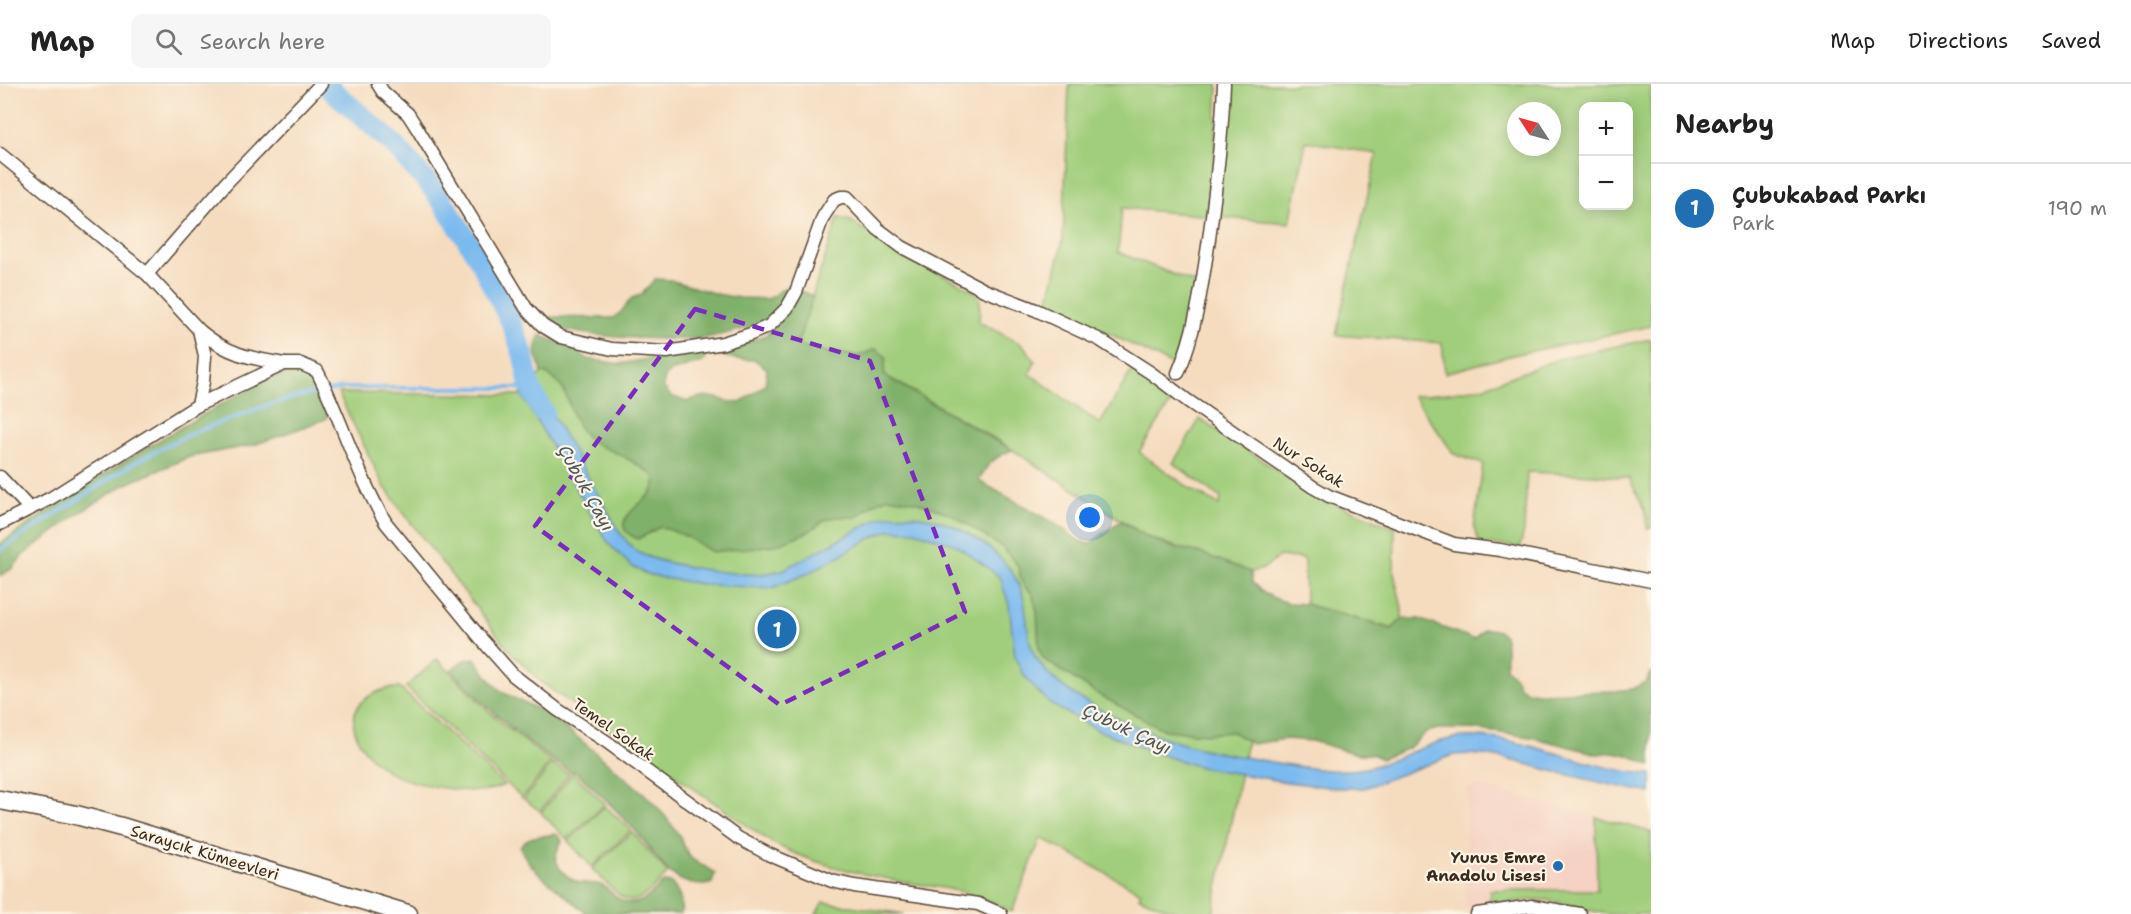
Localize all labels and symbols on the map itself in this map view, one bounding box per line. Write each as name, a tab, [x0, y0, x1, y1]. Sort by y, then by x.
north arrow	[1507, 102, 1561, 156]
street label: Nur Sokak	[1269, 432, 1348, 493]
water label: Çubuk Çayı	[552, 440, 620, 536]
your location	[1075, 503, 1104, 532]
pin: 1	[758, 606, 796, 652]
street label: Temel Sokak	[568, 693, 659, 765]
water label: Çubuk Çayı	[1079, 698, 1175, 760]
street label: Saraycık Kümeevleri	[128, 820, 282, 885]
place label: Yunus Emre Anadolu Lisesi	[1426, 847, 1546, 886]
marker: Yunus Emre Anadolu Lisesi	[1551, 859, 1565, 873]

